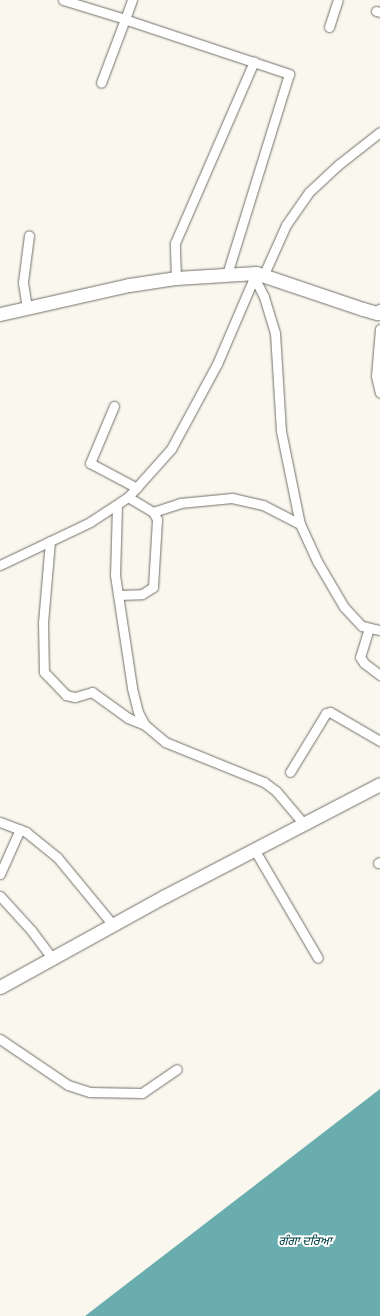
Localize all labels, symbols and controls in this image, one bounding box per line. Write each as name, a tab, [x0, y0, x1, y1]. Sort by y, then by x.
water label: ਗੰਗਾ ਦਰਿਆ	[279, 1234, 331, 1248]

